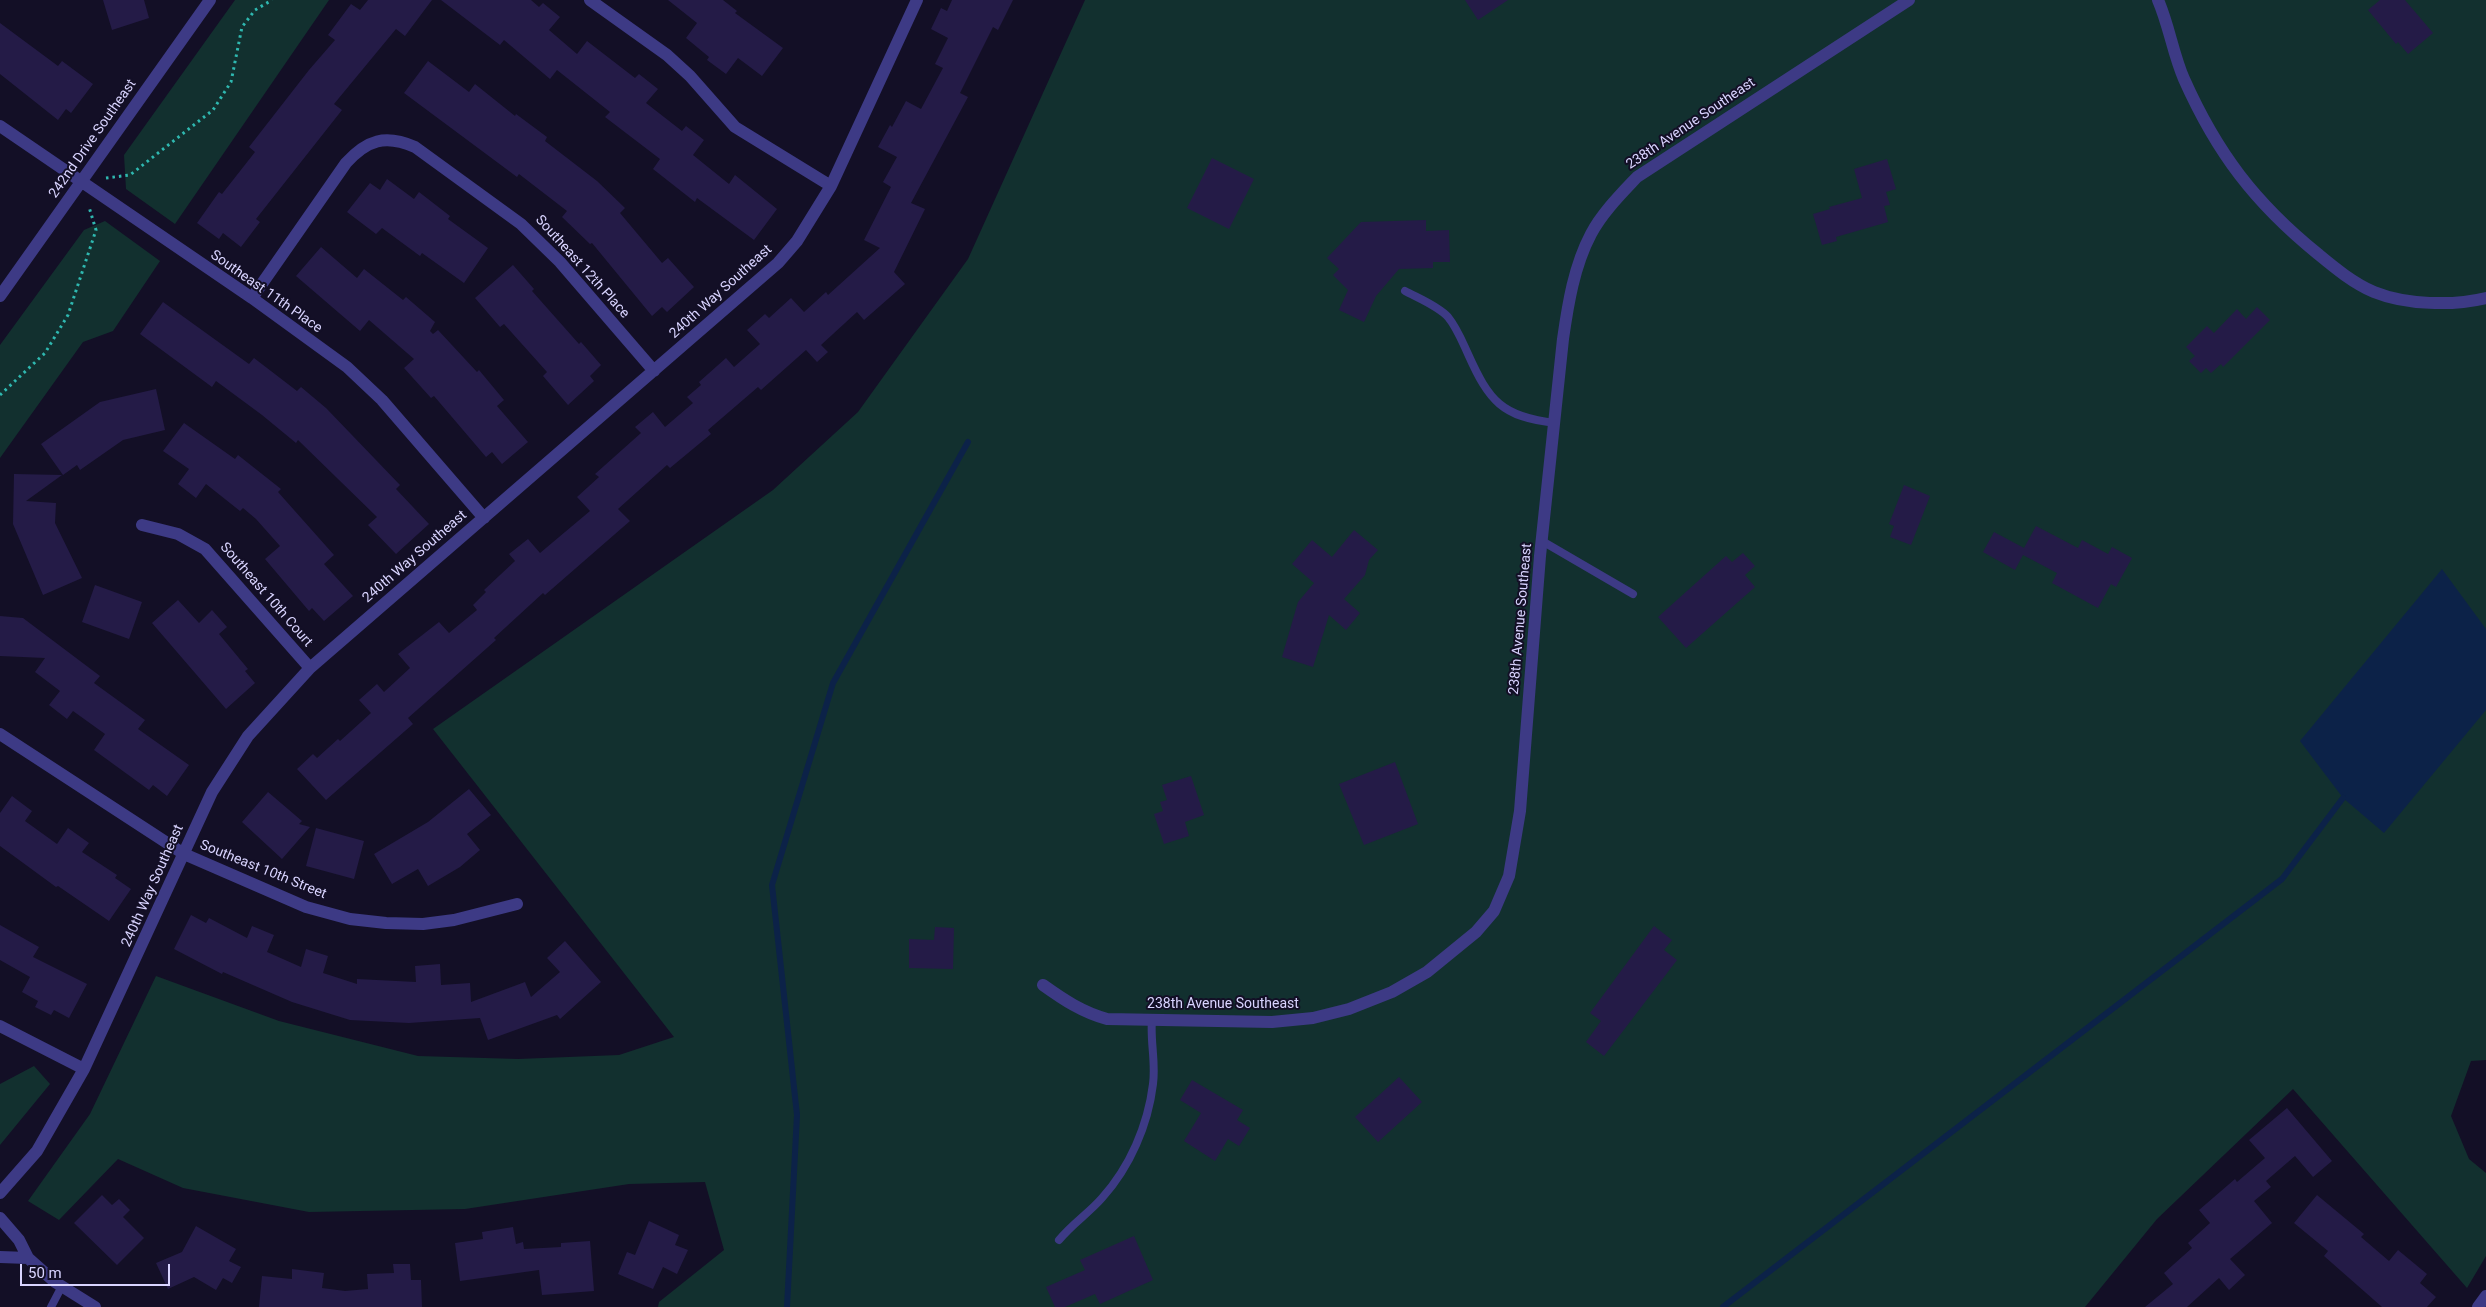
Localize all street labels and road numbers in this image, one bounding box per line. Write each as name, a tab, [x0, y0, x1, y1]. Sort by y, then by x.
street label: 238th Avenue Southeast	[1623, 75, 1759, 173]
street label: 242nd Drive Southeast	[46, 77, 140, 201]
street label: Southeast 12th Place	[531, 212, 633, 322]
street label: 240th Way Southeast	[666, 241, 776, 343]
street label: Southeast 11th Place	[207, 247, 325, 337]
street label: 240th Way Southeast	[360, 507, 470, 607]
street label: Southeast 10th Court	[216, 539, 316, 651]
street label: 238th Avenue Southeast	[1506, 543, 1536, 695]
street label: 240th Way Southeast	[118, 822, 188, 950]
street label: Southeast 10th Street	[197, 837, 329, 903]
street label: 238th Avenue Southeast	[1147, 996, 1299, 1012]

